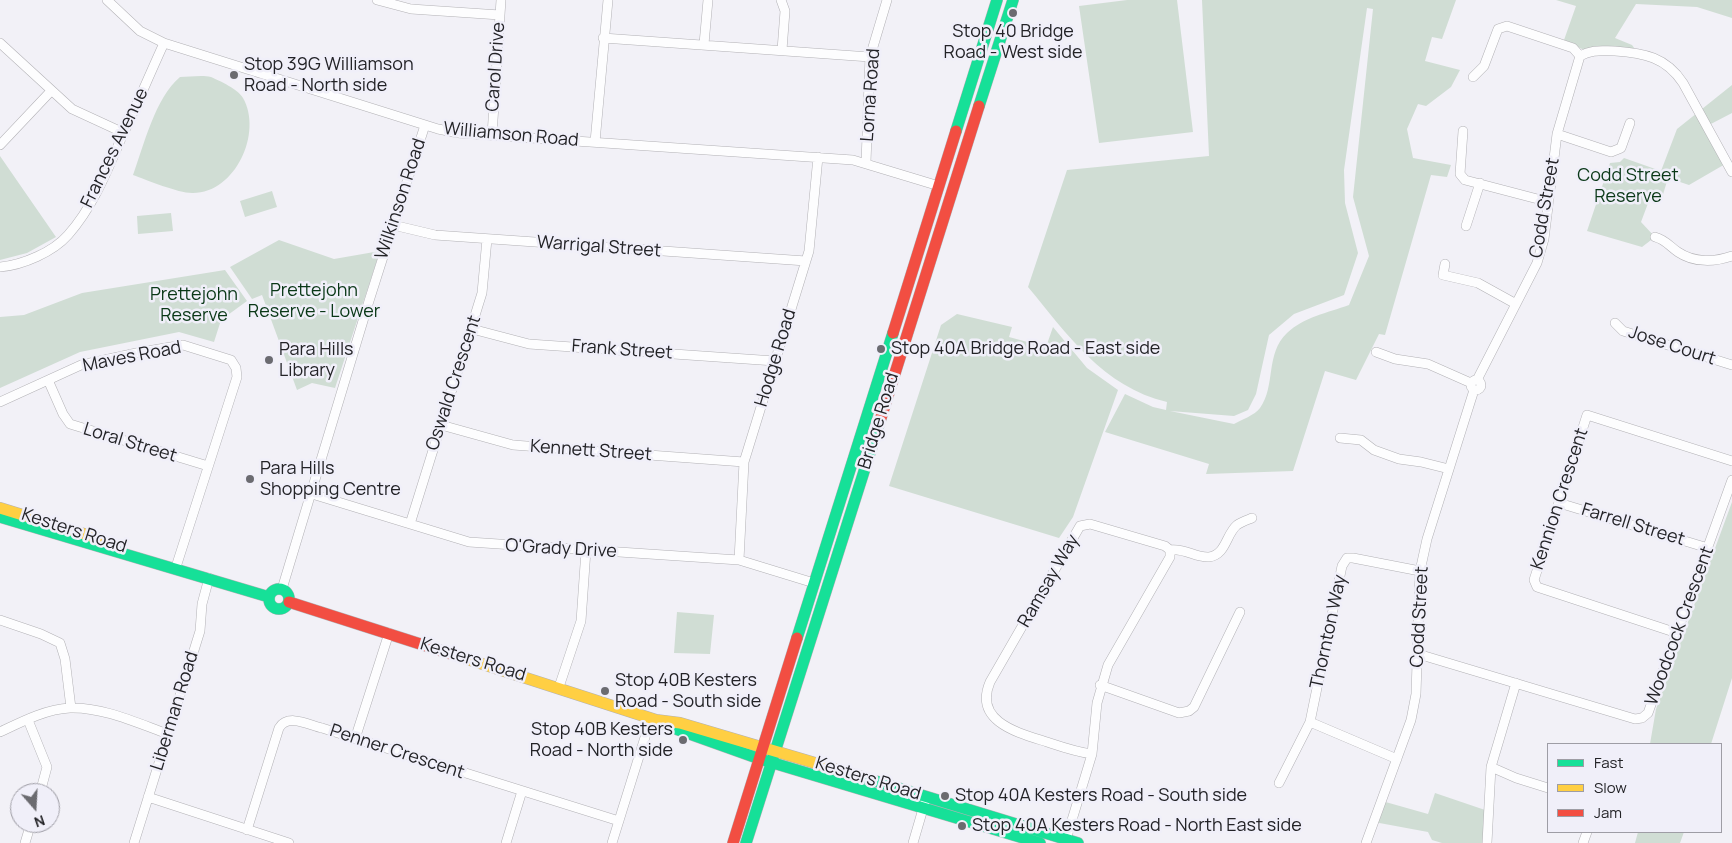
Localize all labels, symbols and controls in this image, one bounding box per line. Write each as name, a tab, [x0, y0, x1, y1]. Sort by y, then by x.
marker: Stop 40 Bridge Road - West side	[1007, 7, 1019, 19]
street label: Carol Drive	[482, 21, 510, 113]
place label: Stop 40 Bridge Road - West side	[944, 21, 1082, 64]
street label: Lorna Road	[857, 48, 885, 142]
place label: Stop 39G Williamson Road - North side	[244, 54, 414, 96]
marker: Stop 39G Williamson Road - North side	[228, 69, 240, 81]
street label: Frances Avenue	[77, 85, 153, 211]
street label: Williamson Road	[443, 118, 579, 152]
street label: Wilkinson Road	[371, 136, 431, 262]
street label: Codd Street	[1526, 156, 1564, 260]
park label: Codd Street Reserve	[1577, 165, 1679, 208]
street label: Warrigal Street	[536, 232, 662, 262]
park label: Prettejohn Reserve - Lower	[248, 280, 380, 322]
park label: Prettejohn Reserve	[150, 284, 238, 326]
street label: Hodge Road	[751, 307, 801, 409]
street label: Oswald Crescent	[422, 313, 486, 453]
street label: Jose Court	[1626, 322, 1718, 370]
street label: Frank Street	[571, 336, 673, 364]
street label: Maves Road	[81, 337, 183, 377]
place label: Stop 40A Bridge Road - East side	[891, 338, 1160, 360]
place label: Para Hills Library	[279, 339, 354, 382]
marker: Stop 40A Bridge Road - East side	[875, 343, 887, 355]
marker: Para Hills Library	[263, 354, 275, 366]
street label: Bridge Road	[854, 370, 904, 472]
street label: Loral Street	[81, 419, 179, 467]
street label: Kennion Crescent	[1527, 425, 1593, 573]
street label: Kennett Street	[529, 436, 653, 466]
place label: Para Hills Shopping Centre	[260, 458, 401, 500]
marker: Para Hills Shopping Centre	[244, 473, 256, 485]
street label: Farrell Street	[1579, 499, 1687, 551]
street label: Kesters Road	[19, 504, 129, 558]
street label: Ramsay Way	[1014, 531, 1084, 631]
street label: O'Grady Drive	[505, 535, 617, 563]
street label: Woodcock Crescent	[1641, 544, 1719, 708]
street label: Codd Street	[1407, 566, 1433, 668]
street label: Thornton Way	[1306, 573, 1352, 691]
street label: Kesters Road	[418, 634, 528, 686]
street label: Liberman Road	[147, 649, 203, 773]
place label: Stop 40B Kesters Road - South side	[615, 670, 761, 712]
marker: Stop 40B Kesters Road - South side	[599, 685, 611, 697]
place label: Stop 40B Kesters Road - North side	[530, 719, 673, 762]
street label: Penner Crescent	[327, 720, 467, 784]
marker: Stop 40B Kesters Road - North side	[677, 734, 689, 746]
legend	[1547, 743, 1722, 833]
text: Fast	[1594, 752, 1623, 773]
street label: Kesters Road	[813, 753, 923, 805]
text: Slow	[1594, 777, 1627, 798]
north arrow	[10, 783, 60, 833]
place label: Stop 40A Kesters Road - South side	[955, 785, 1247, 807]
marker: Stop 40A Kesters Road - South side	[939, 790, 951, 802]
text: Jam	[1594, 802, 1622, 823]
text: N	[32, 811, 48, 832]
place label: Stop 40A Kesters Road - North East side	[972, 815, 1302, 837]
marker: Stop 40A Kesters Road - North East side	[956, 820, 968, 832]

